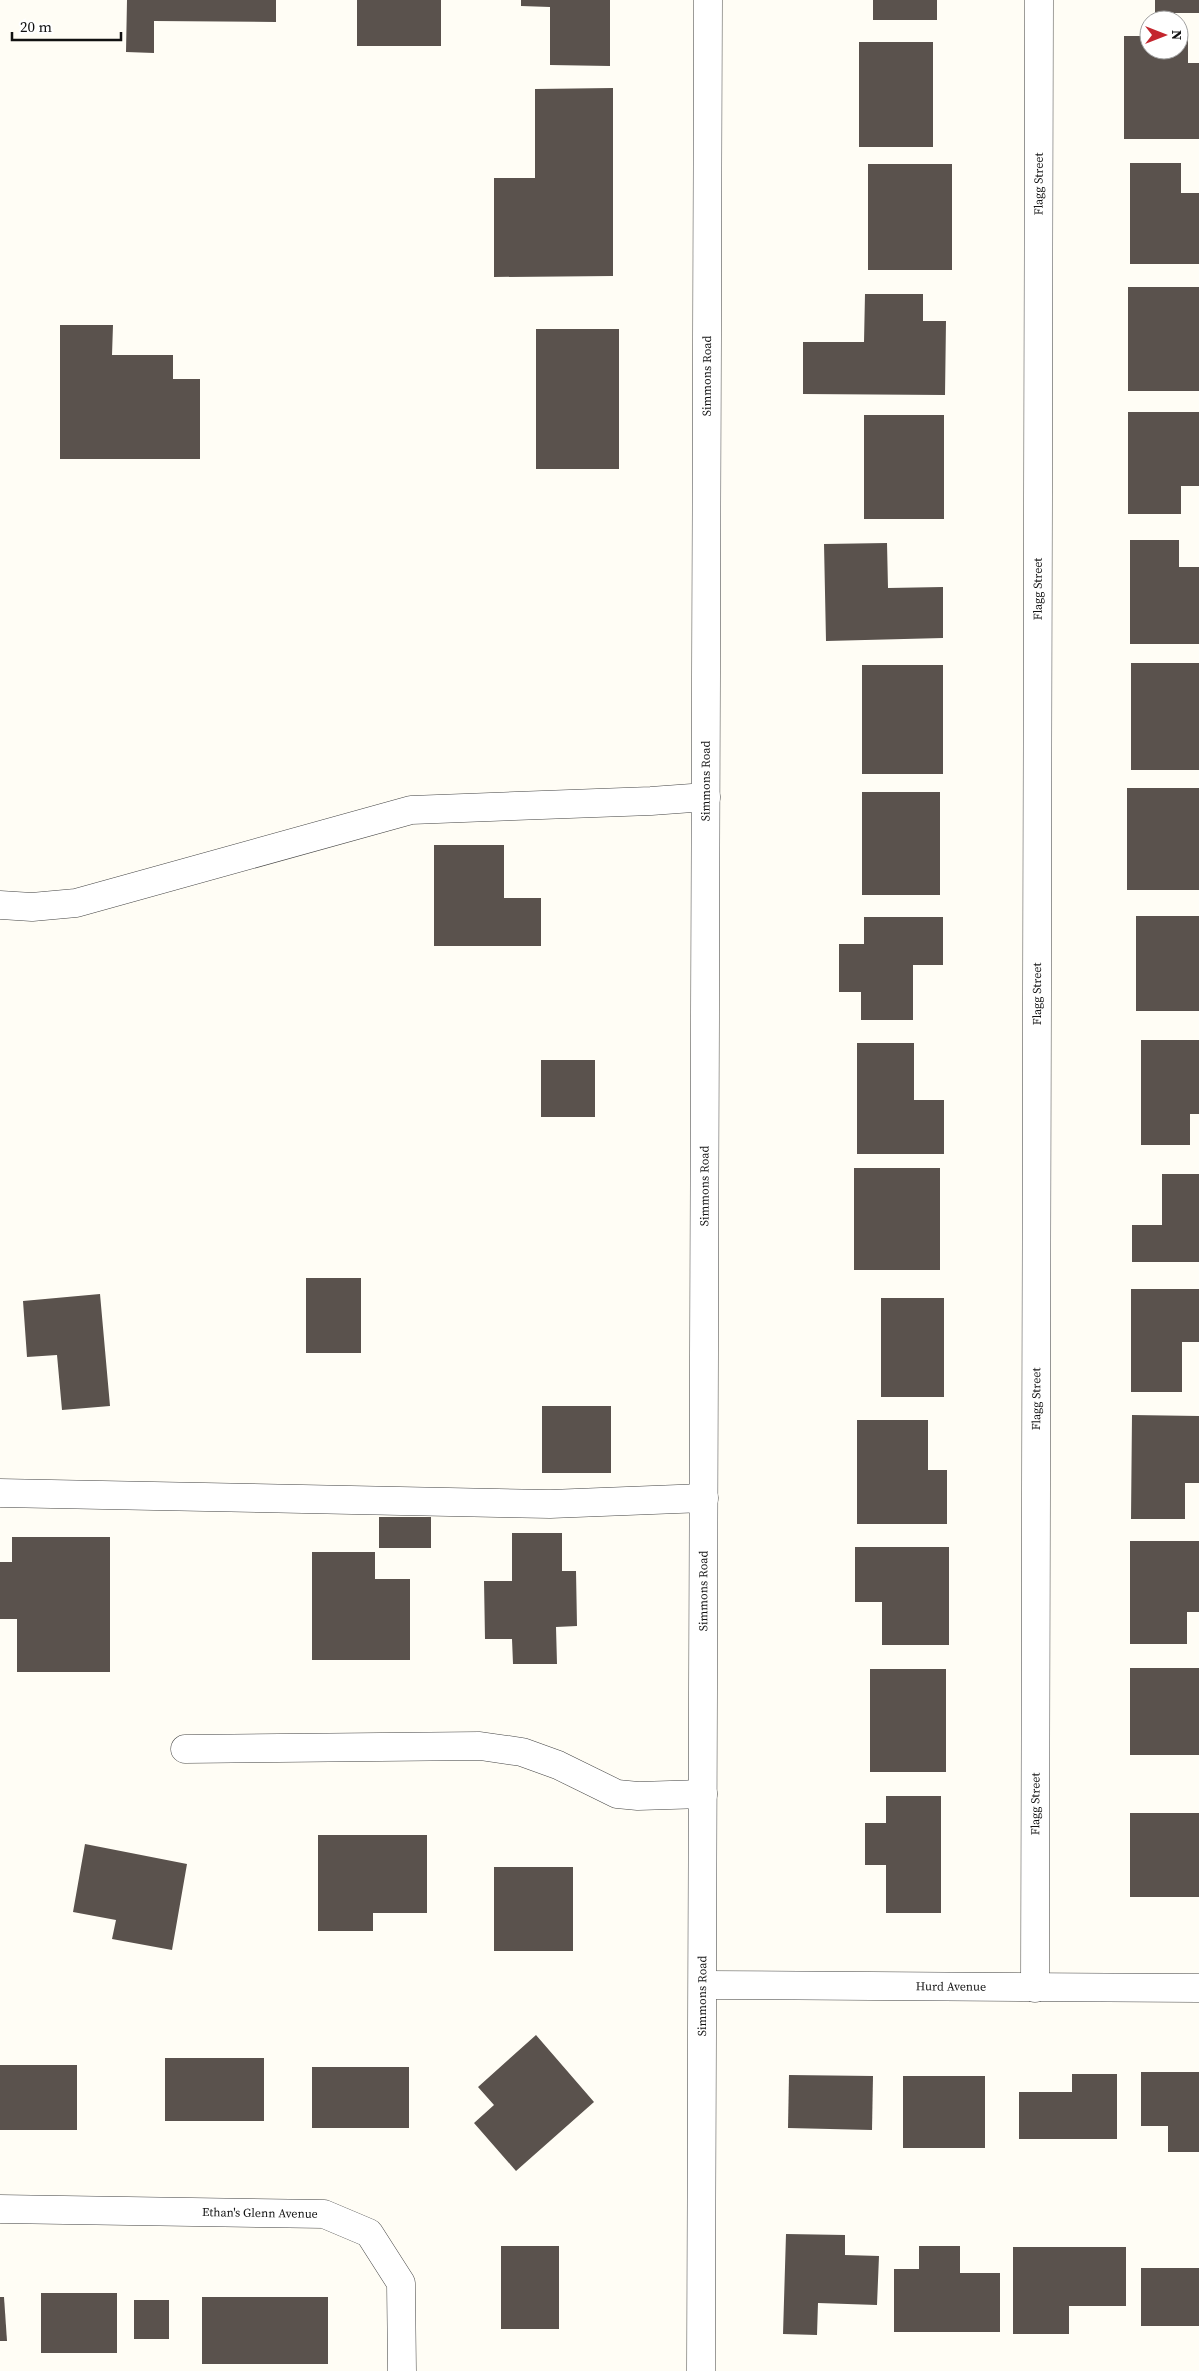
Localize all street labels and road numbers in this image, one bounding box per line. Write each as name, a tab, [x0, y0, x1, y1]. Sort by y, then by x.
street label: Flagg Street	[1031, 153, 1047, 215]
street label: Simmons Road	[699, 336, 715, 416]
street label: Flagg Street	[1030, 558, 1046, 620]
street label: Simmons Road	[698, 741, 714, 821]
street label: Flagg Street	[1029, 963, 1045, 1025]
street label: Simmons Road	[696, 1146, 713, 1226]
street label: Flagg Street	[1028, 1368, 1044, 1430]
street label: Simmons Road	[695, 1551, 711, 1631]
street label: Flagg Street	[1027, 1773, 1043, 1835]
street label: Simmons Road	[694, 1956, 710, 2036]
street label: Hurd Avenue	[916, 1978, 986, 1995]
street label: Ethan's Glenn Avenue	[202, 2204, 318, 2222]

